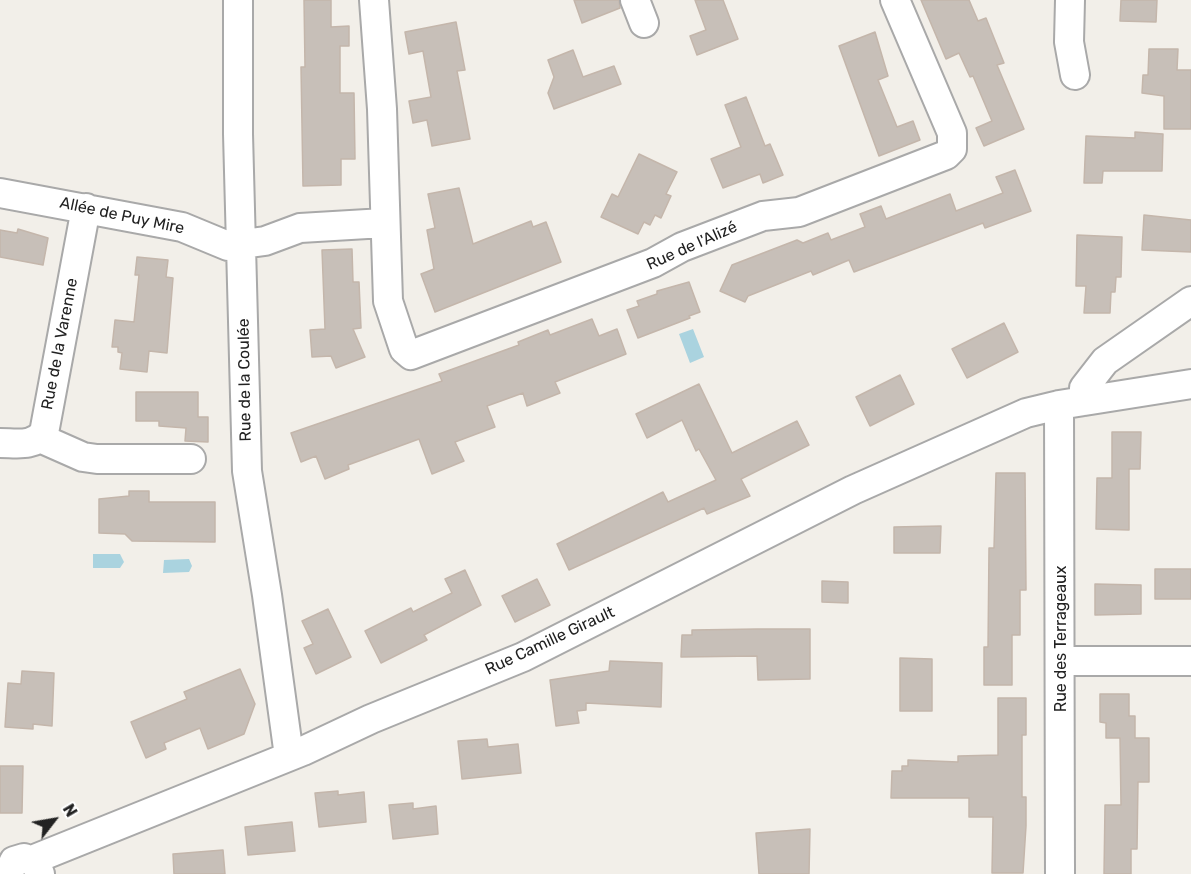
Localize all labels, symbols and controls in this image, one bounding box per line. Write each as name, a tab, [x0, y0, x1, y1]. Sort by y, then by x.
street label: Allée de Puy Mire	[58, 193, 186, 239]
street label: Rue de l'Alizé	[644, 217, 740, 275]
street label: Rue de la Varenne	[38, 277, 82, 411]
street label: Rue de la Coulée	[234, 318, 256, 442]
street label: Rue des Terrageaux	[1051, 566, 1071, 712]
street label: Rue Camille Girault	[482, 603, 618, 679]
north arrow	[24, 790, 84, 850]
text: N	[59, 801, 81, 820]

